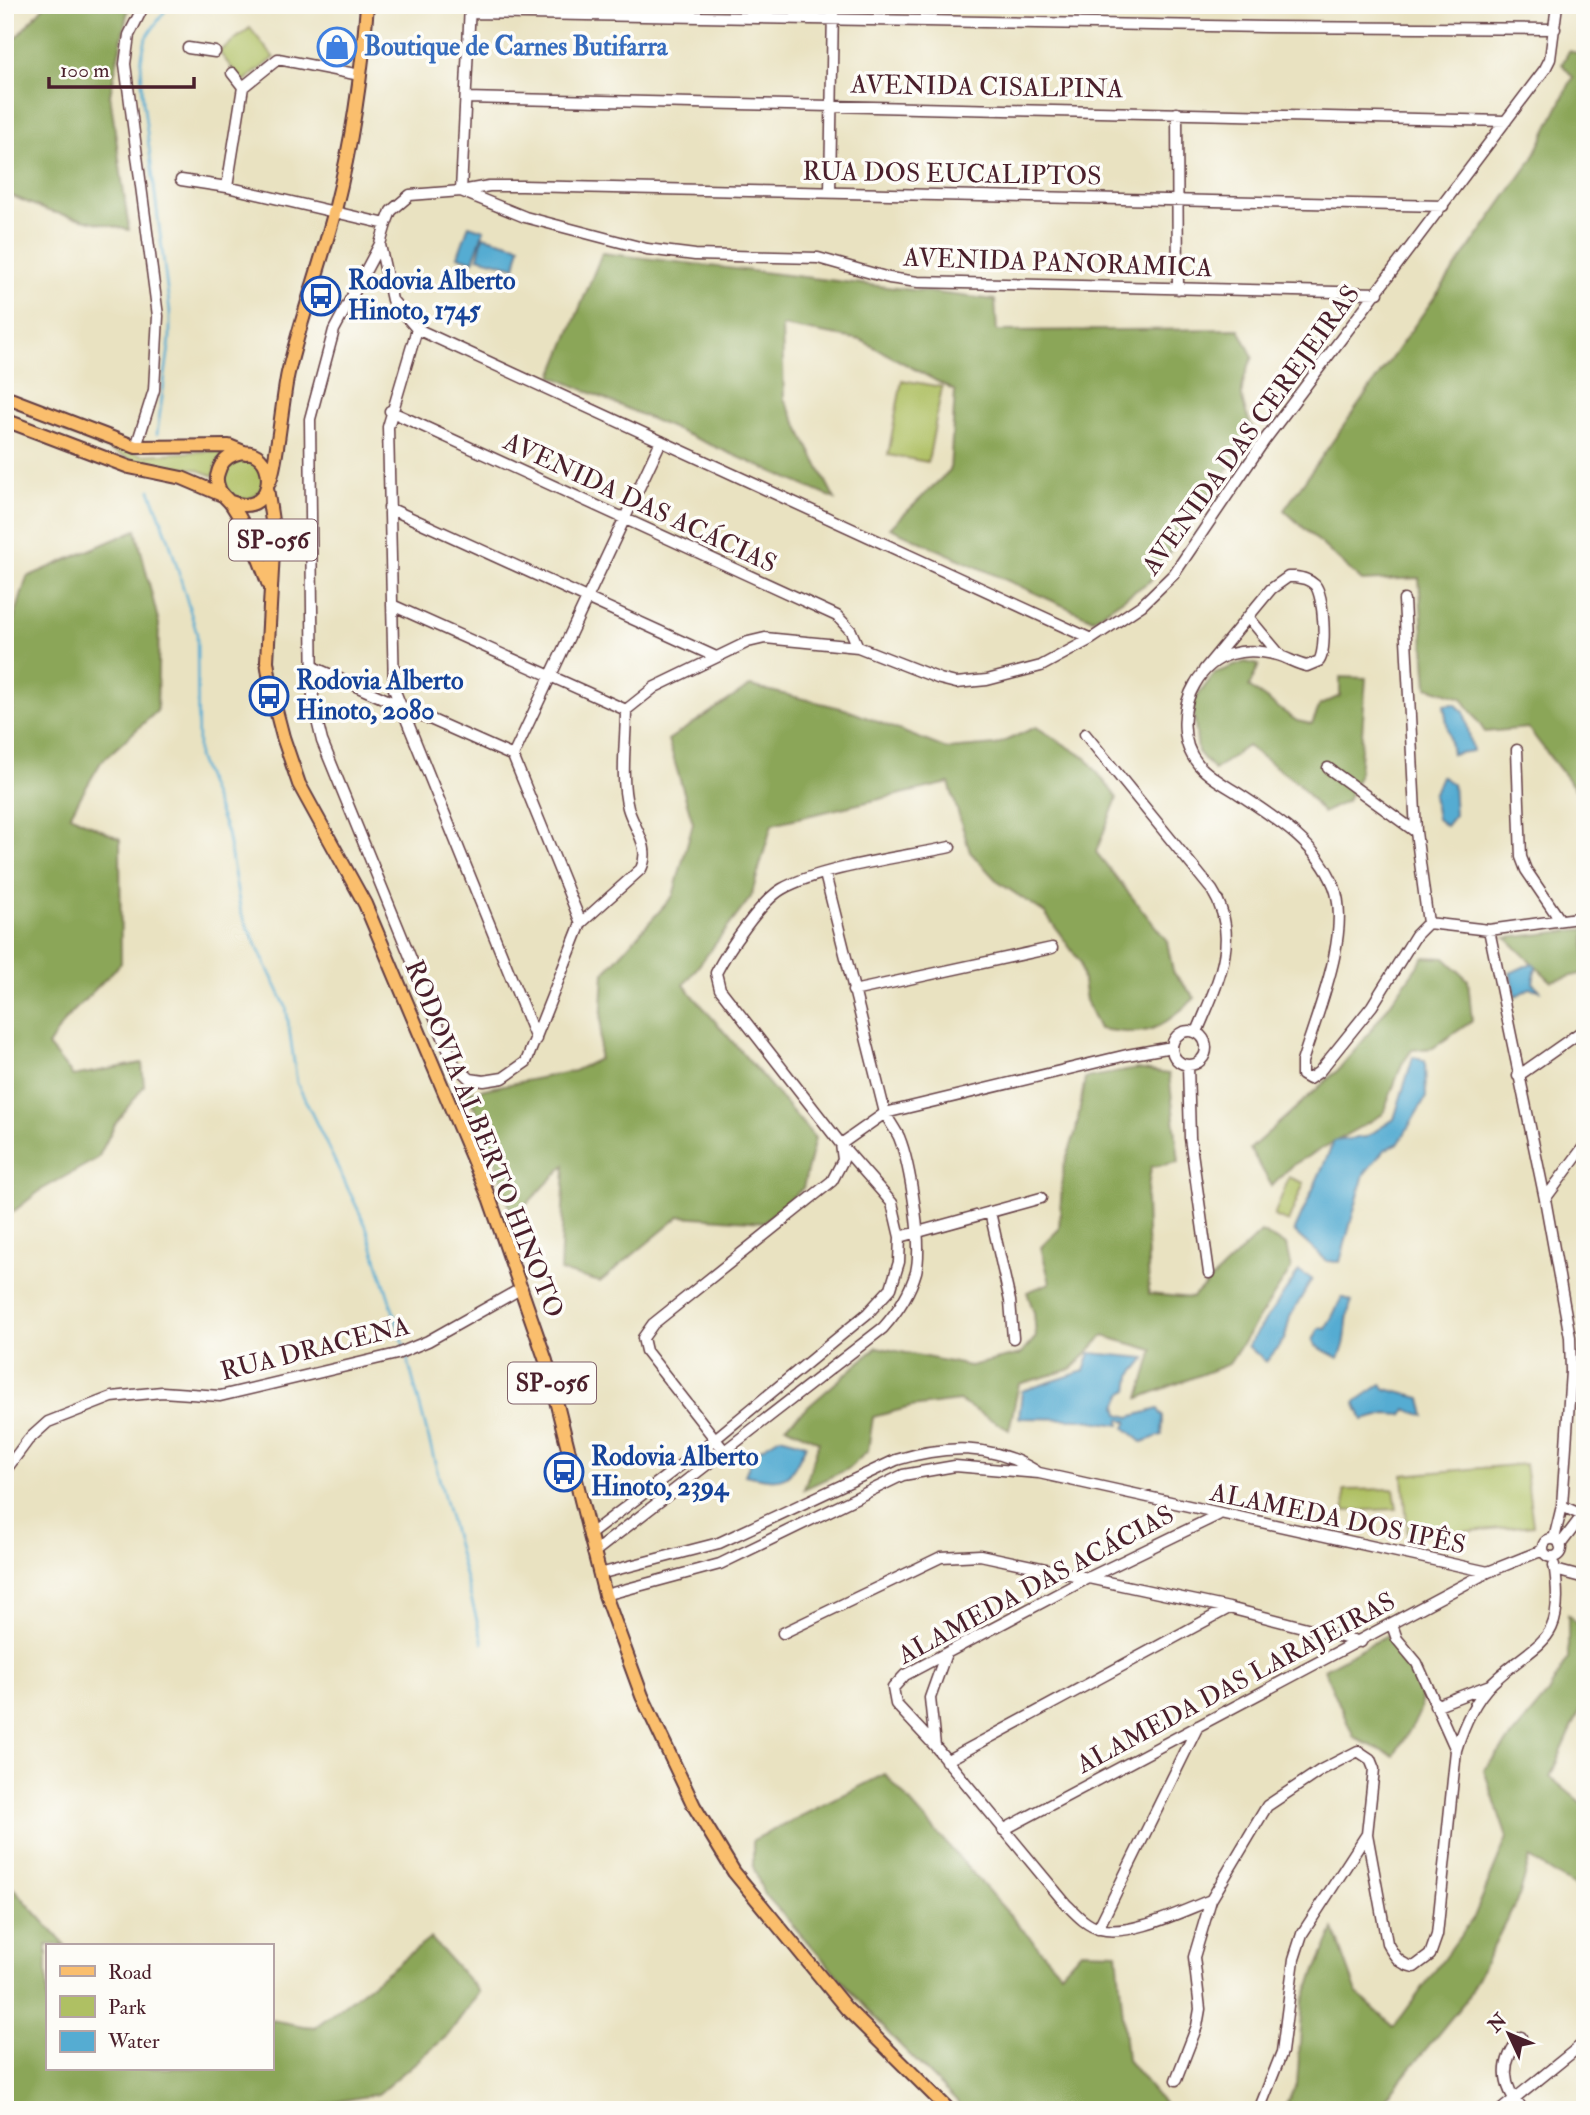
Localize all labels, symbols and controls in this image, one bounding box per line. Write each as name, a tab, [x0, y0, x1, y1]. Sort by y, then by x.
shop icon: Boutique de Carnes Butifarra	[316, 26, 358, 68]
place label: Boutique de Carnes Butifarra	[364, 31, 669, 64]
scale bar	[49, 46, 194, 90]
text: 100 m	[60, 57, 110, 84]
street label: AVENIDA CISALPINA	[849, 69, 1124, 105]
street label: RUA DOS EUCALIPTOS	[802, 155, 1102, 193]
street label: AVENIDA PANORAMICA	[902, 242, 1214, 284]
place label: Rodovia Alberto Hinoto, 1745	[348, 265, 516, 327]
bus stop icon: Rodovia Alberto Hinoto, 1745	[300, 275, 342, 317]
street label: AVENIDA DAS CEREJEIRAS	[1135, 279, 1367, 582]
street label: AVENIDA DAS ACÁCIAS	[497, 423, 783, 580]
road number: SP-056	[229, 520, 317, 560]
place label: Rodovia Alberto Hinoto, 2080	[296, 665, 464, 727]
bus stop icon: Rodovia Alberto Hinoto, 2080	[248, 675, 290, 717]
street label: RODOVIA ALBERTO HINOTO	[397, 956, 571, 1322]
street label: RUA DRACENA	[217, 1310, 413, 1388]
road number: SP-056	[508, 1363, 596, 1404]
place label: Rodovia Alberto Hinoto, 2394	[591, 1441, 759, 1503]
bus stop icon: Rodovia Alberto Hinoto, 2394	[543, 1451, 585, 1493]
street label: ALAMEDA DOS IPÊS	[1206, 1474, 1469, 1562]
street label: ALAMEDA DAS ACÁCIAS	[891, 1497, 1180, 1672]
street label: ALAMEDA DAS LARAJEIRAS	[1070, 1585, 1401, 1781]
legend	[46, 1944, 273, 2070]
text: Road	[108, 1959, 153, 1986]
text: Park	[108, 1994, 146, 2021]
north arrow	[1474, 2000, 1544, 2070]
text: N	[1482, 2008, 1513, 2038]
text: Water	[107, 2028, 160, 2055]

